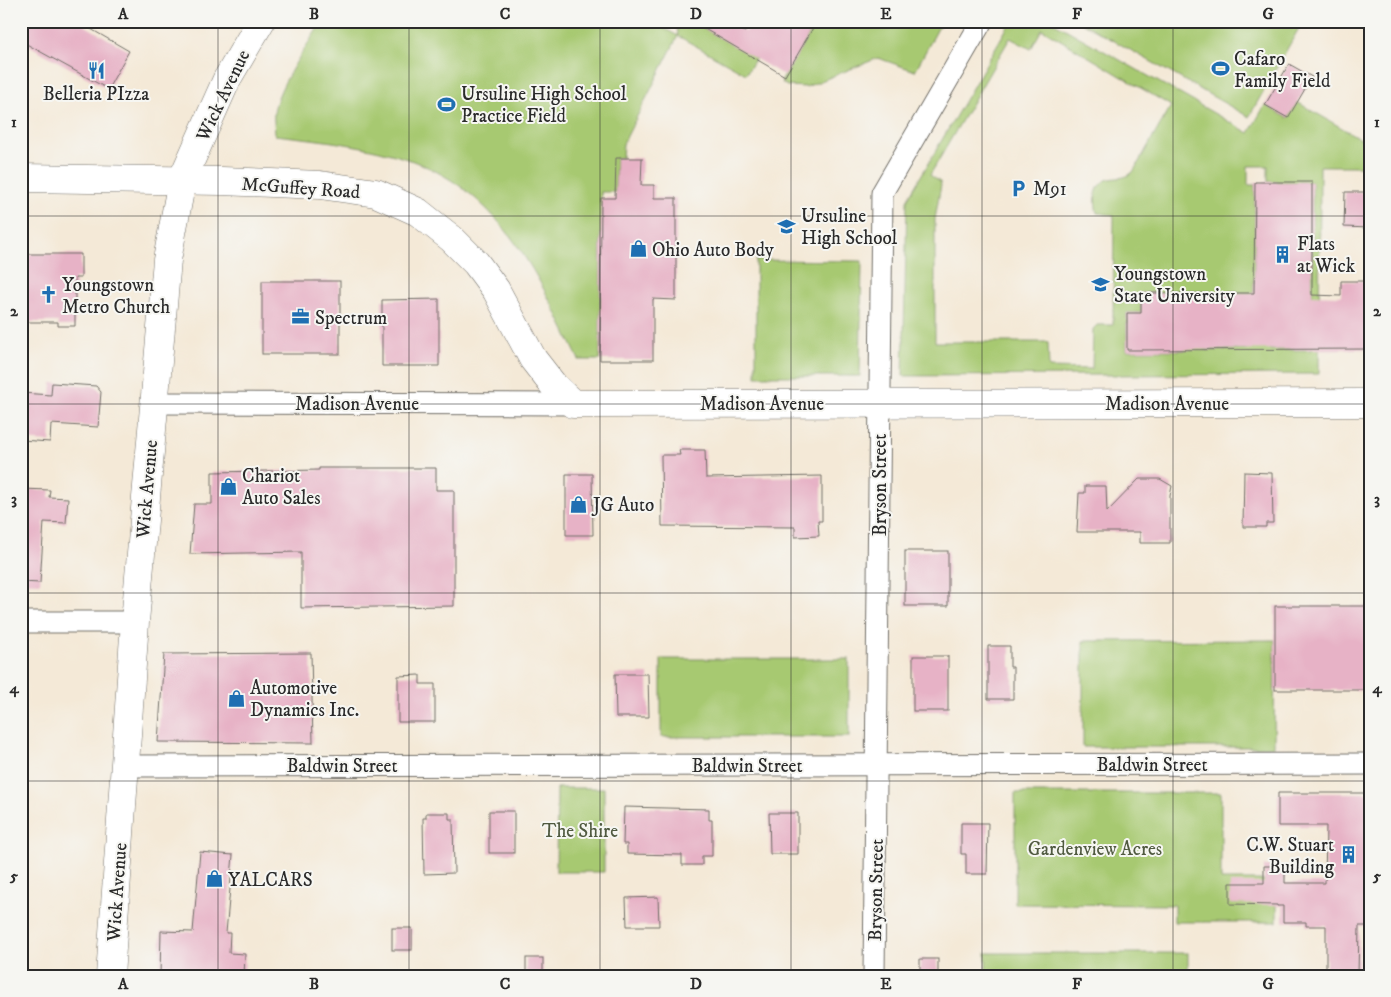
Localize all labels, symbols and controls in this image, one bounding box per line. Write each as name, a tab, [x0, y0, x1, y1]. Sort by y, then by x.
text: A	[117, 4, 129, 24]
text: B	[309, 4, 319, 24]
text: C	[500, 4, 510, 24]
text: D	[690, 4, 702, 24]
text: E	[880, 4, 892, 24]
text: F	[1072, 4, 1082, 24]
text: G	[1262, 4, 1274, 24]
street label: Wick Avenue	[191, 46, 255, 146]
place label: Cafaro Family Field	[1234, 48, 1331, 93]
sports icon: Cafaro Family Field	[1210, 59, 1230, 79]
restaurant icon: Belleria PIzza	[86, 60, 106, 80]
place label: Belleria PIzza	[43, 83, 149, 106]
place label: Ursuline High School Practice Field	[461, 83, 627, 128]
sports icon: Ursuline High School Practice Field	[437, 94, 457, 114]
text: 1	[11, 112, 17, 132]
text: 1	[1374, 112, 1380, 132]
street label: McGuffey Road	[241, 173, 361, 204]
parking icon: M91	[1009, 178, 1029, 198]
place label: M91	[1033, 178, 1067, 201]
place label: Ursuline High School	[801, 205, 898, 250]
school or university icon: Ursuline High School	[777, 216, 797, 236]
place label: Flats at Wick	[1297, 233, 1356, 278]
shop icon: Ohio Auto Body	[628, 239, 648, 259]
place label: Ohio Auto Body	[652, 239, 775, 262]
building icon: Flats at Wick	[1273, 244, 1293, 264]
place label: Youngstown State University	[1114, 263, 1236, 308]
place label: Youngstown Metro Church	[62, 274, 170, 319]
school or university icon: Youngstown State University	[1090, 274, 1110, 294]
church icon: Youngstown Metro Church	[38, 285, 58, 305]
text: 2	[10, 301, 19, 321]
text: 2	[1373, 301, 1382, 321]
office icon: Spectrum	[291, 307, 311, 327]
place label: Spectrum	[315, 307, 387, 330]
street label: Madison Avenue	[295, 393, 419, 416]
street label: Madison Avenue	[700, 393, 824, 416]
street label: Madison Avenue	[1105, 393, 1229, 416]
street label: Bryson Street	[869, 434, 892, 536]
street label: Wick Avenue	[132, 439, 163, 540]
place label: Chariot Auto Sales	[242, 465, 321, 510]
shop icon: Chariot Auto Sales	[218, 476, 238, 496]
text: 3	[11, 489, 17, 509]
text: 3	[1374, 489, 1380, 509]
shop icon: JG Auto	[569, 494, 589, 514]
place label: JG Auto	[591, 494, 654, 517]
place label: Automotive Dynamics Inc.	[250, 677, 359, 722]
text: 4	[8, 678, 19, 698]
text: 4	[1371, 678, 1382, 698]
shop icon: Automotive Dynamics Inc.	[226, 688, 246, 708]
street label: Baldwin Street	[1096, 754, 1208, 777]
street label: Baldwin Street	[286, 755, 398, 778]
street label: Baldwin Street	[691, 755, 803, 778]
park label: The Shire	[542, 820, 618, 843]
place label: C.W. Stuart Building	[1246, 834, 1335, 879]
park label: Gardenview Acres	[1028, 838, 1162, 861]
street label: Bryson Street	[864, 839, 889, 941]
street label: Wick Avenue	[103, 842, 132, 943]
building icon: C.W. Stuart Building	[1338, 845, 1358, 865]
text: 5	[9, 866, 18, 886]
text: 5	[1372, 866, 1381, 886]
shop icon: YALCARS	[204, 869, 224, 889]
place label: YALCARS	[228, 869, 313, 892]
text: A	[117, 974, 129, 994]
text: B	[309, 974, 319, 994]
text: C	[500, 974, 510, 994]
text: D	[690, 974, 702, 994]
text: E	[880, 974, 892, 994]
text: F	[1072, 974, 1082, 994]
text: G	[1262, 974, 1274, 994]

